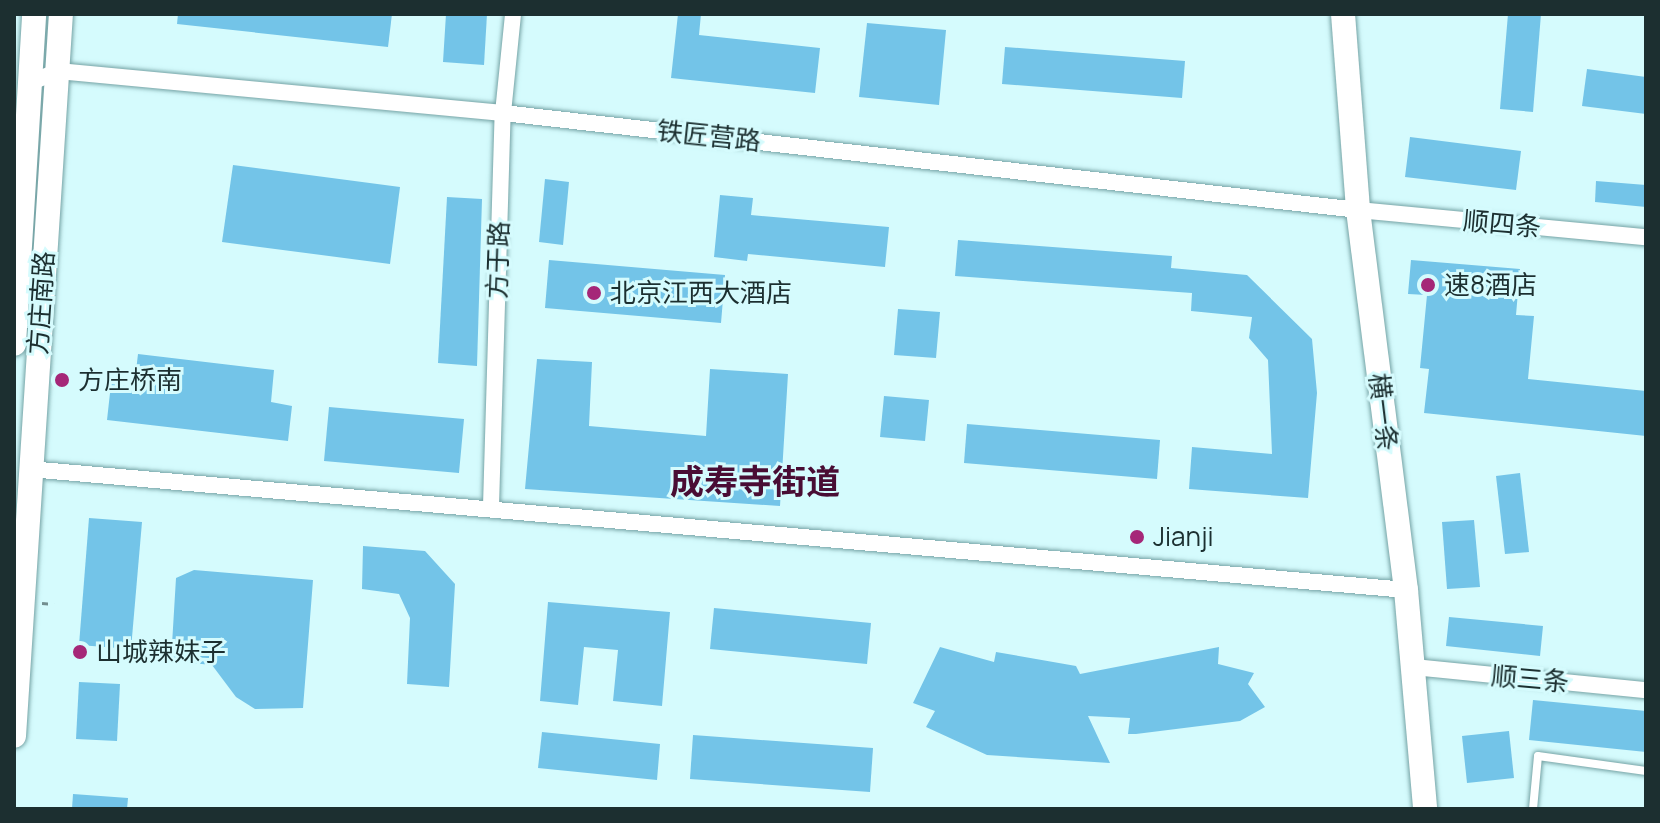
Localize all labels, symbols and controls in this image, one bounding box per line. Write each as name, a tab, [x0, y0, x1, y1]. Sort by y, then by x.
street label: 铁匠营路	[656, 115, 762, 157]
street label: 顺四条	[1462, 205, 1542, 243]
street label: 方于路	[481, 220, 515, 300]
street label: 方庄南路	[22, 250, 60, 356]
place label: 速8酒店	[1444, 269, 1537, 301]
marker: 速8酒店	[1419, 276, 1437, 294]
place label: 北京江西大酒店	[610, 277, 792, 309]
marker: 北京江西大酒店	[585, 284, 603, 302]
place label: 方庄桥南	[78, 364, 182, 396]
marker: 方庄桥南	[53, 371, 71, 389]
street label: 横一条	[1363, 371, 1403, 453]
district label: 成寿寺街道	[670, 462, 840, 502]
place label: Jianji	[1153, 521, 1214, 553]
marker: Jianji	[1128, 528, 1146, 546]
place label: 山城辣妹子	[96, 636, 226, 668]
marker: 山城辣妹子	[71, 643, 89, 661]
street label: 顺三条	[1490, 660, 1570, 698]

